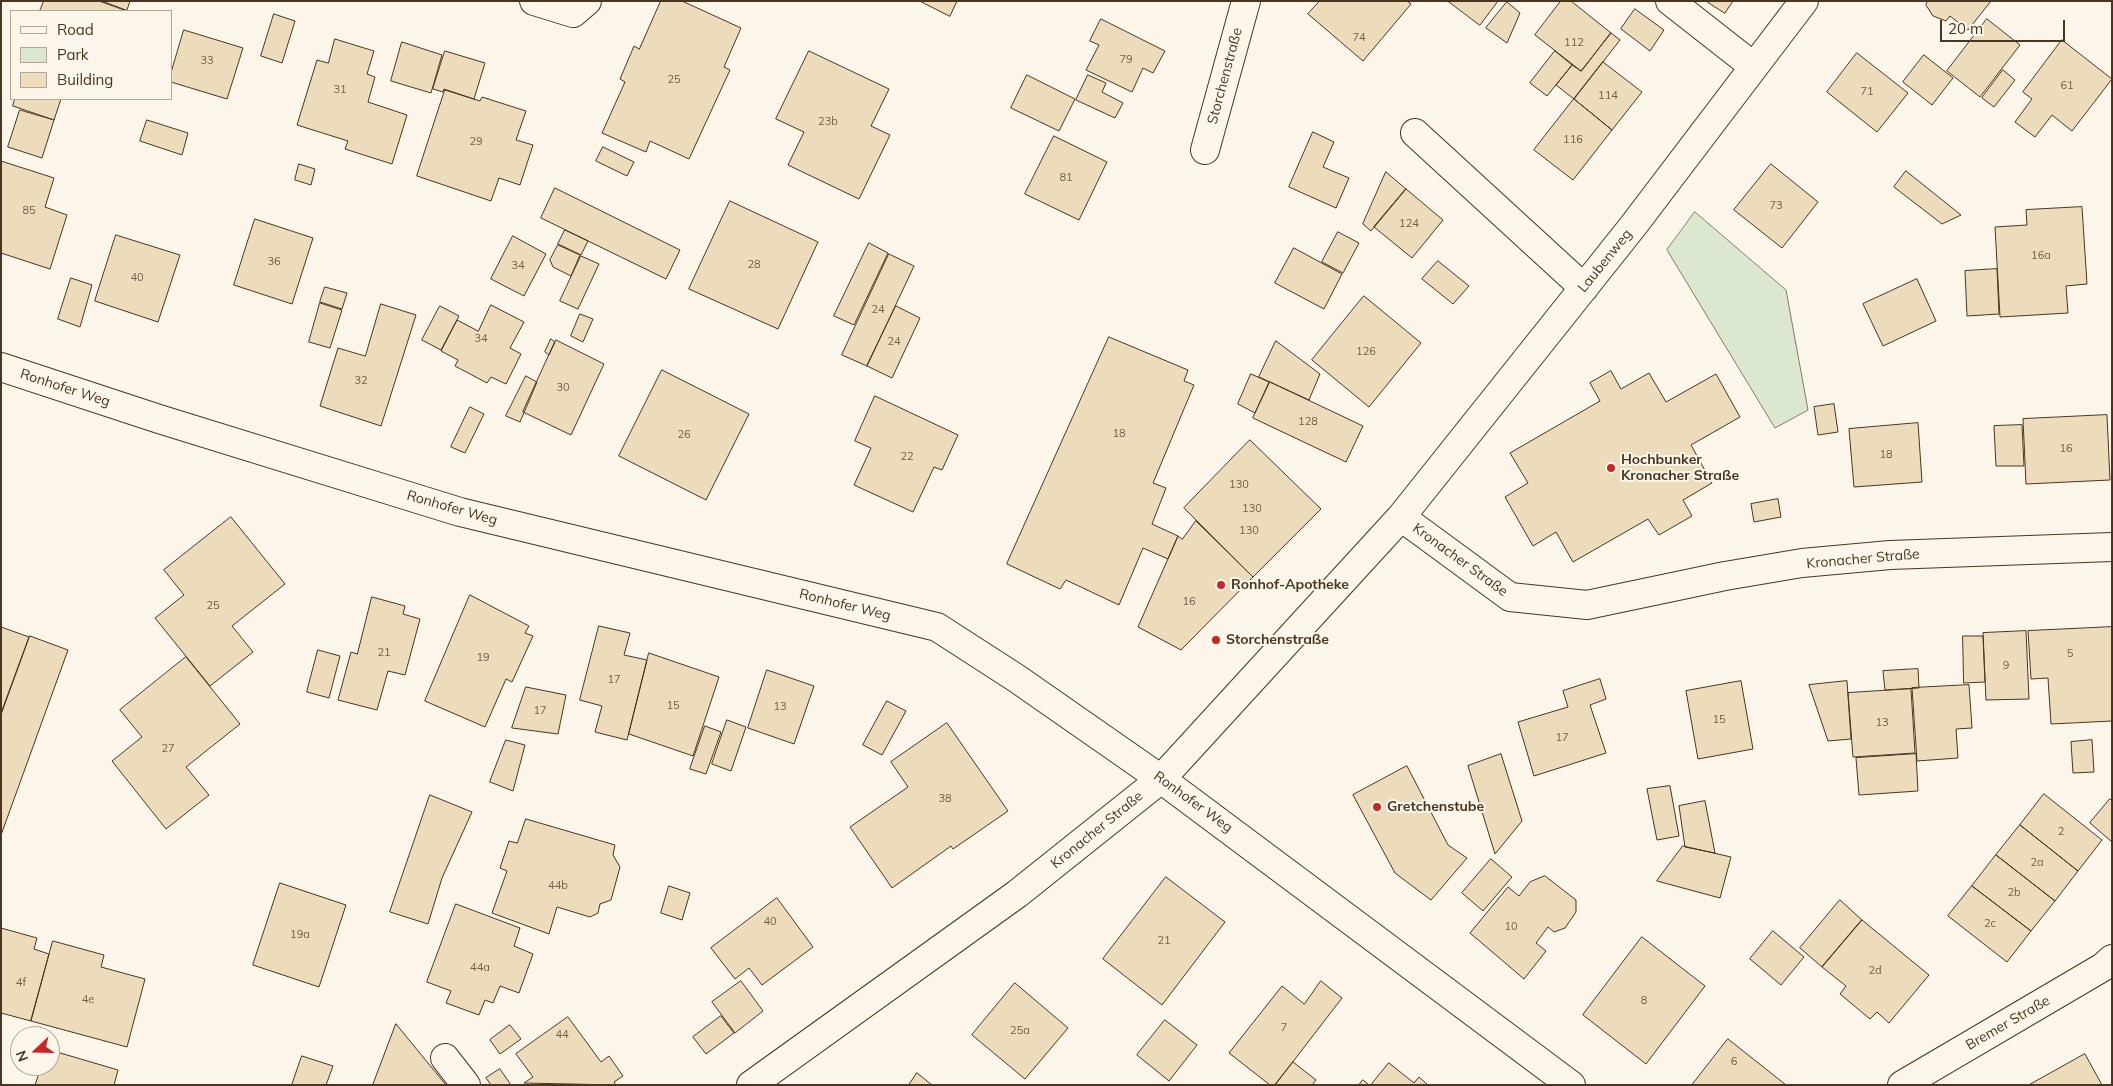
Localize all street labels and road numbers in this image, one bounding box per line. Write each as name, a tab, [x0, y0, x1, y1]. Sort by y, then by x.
street label: Storchenstraße	[1204, 26, 1246, 126]
street label: Laubenweg	[1574, 226, 1636, 296]
street label: Ronhofer Weg	[18, 366, 112, 410]
street label: Ronhofer Weg	[405, 487, 499, 529]
street label: Kronacher Straße	[1409, 520, 1511, 600]
street label: Kronacher Straße	[1806, 546, 1920, 572]
street label: Ronhofer Weg	[798, 586, 892, 624]
street label: Ronhofer Weg	[1150, 768, 1236, 836]
street label: Kronacher Straße	[1048, 788, 1146, 872]
street label: Bremer Straße	[1963, 992, 2053, 1054]

